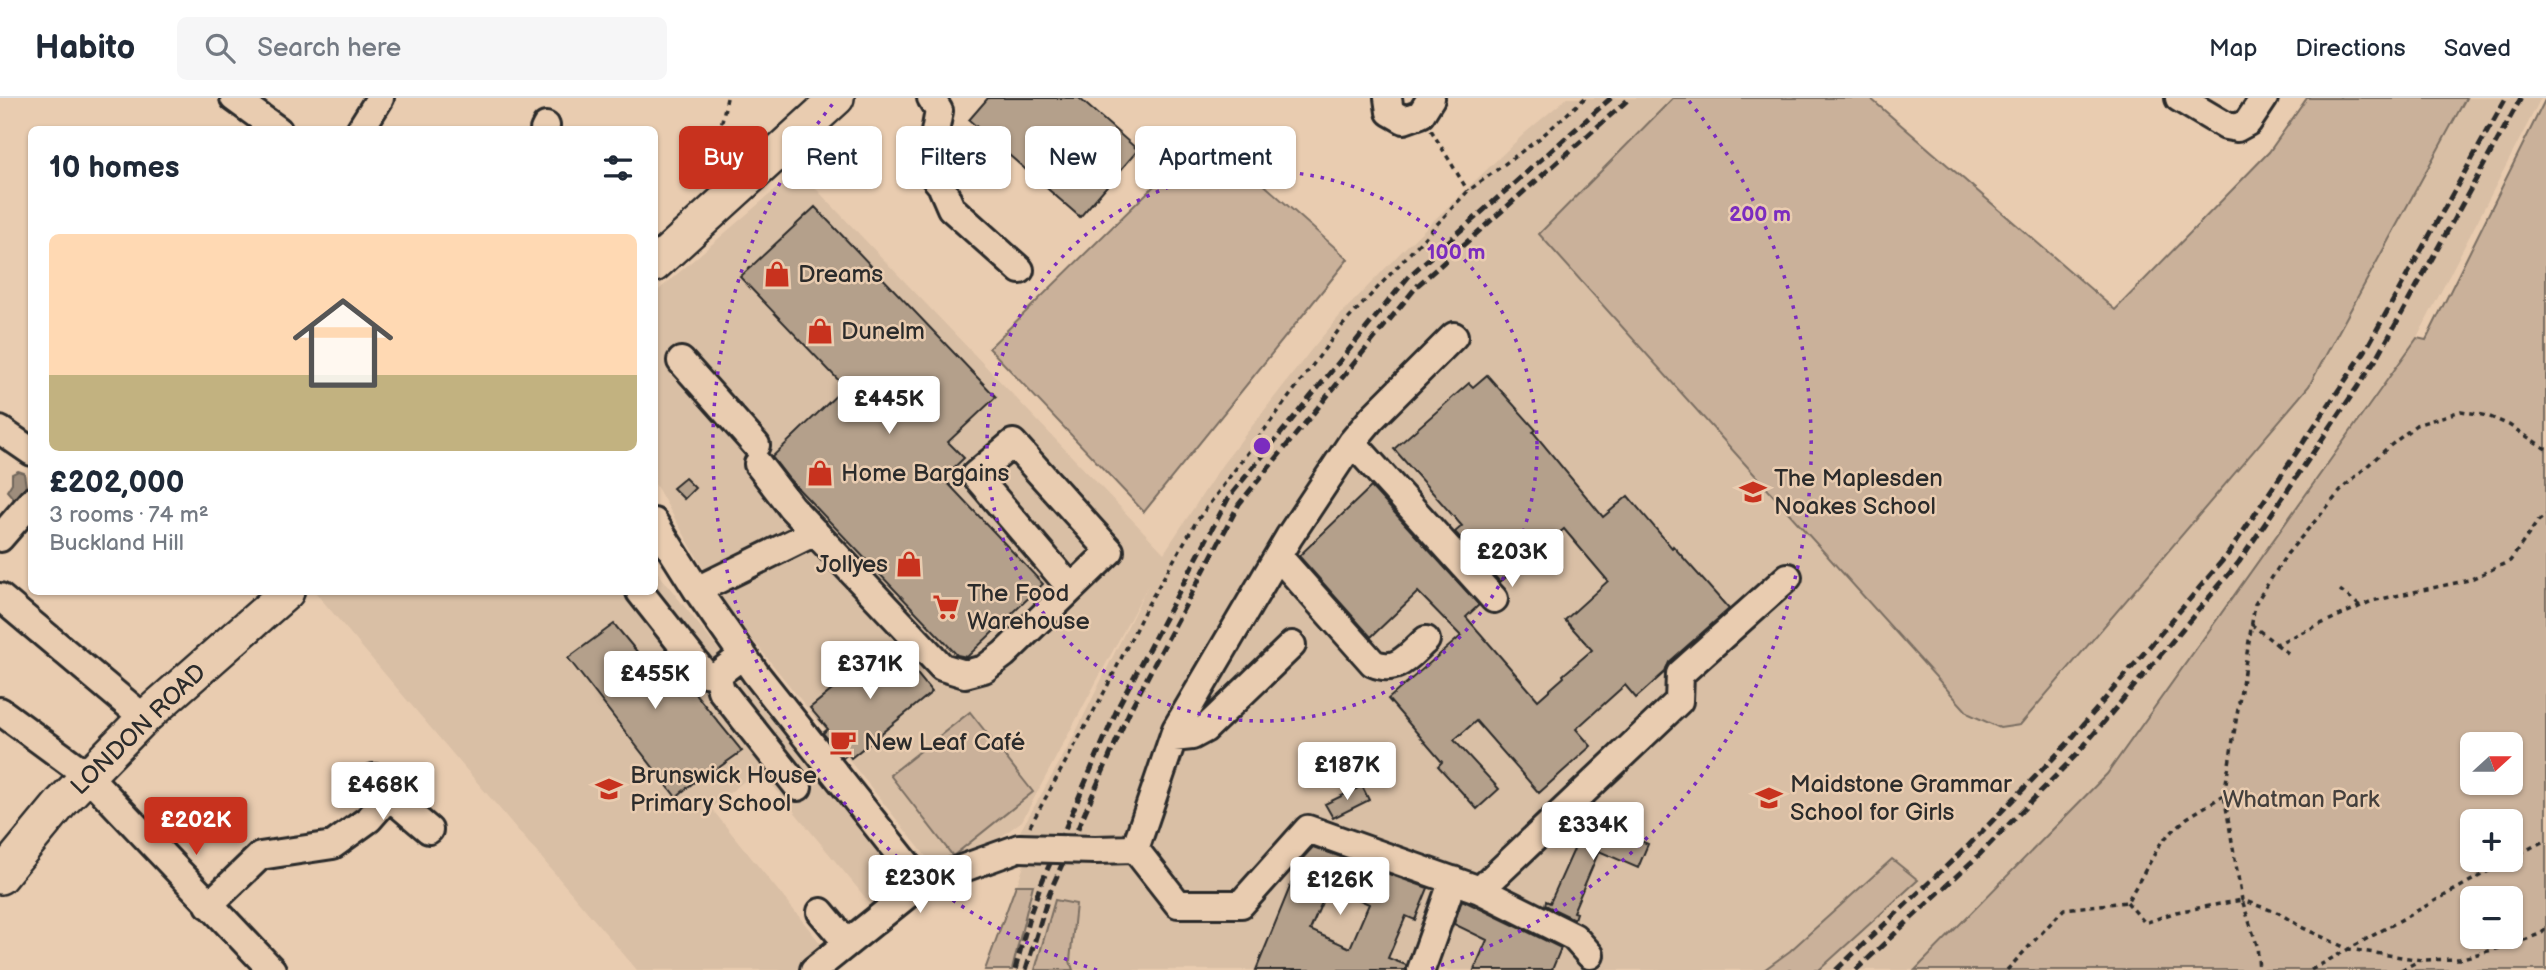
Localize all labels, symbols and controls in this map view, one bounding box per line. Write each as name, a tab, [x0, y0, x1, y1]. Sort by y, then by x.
search box	[177, 17, 667, 80]
text: Habito	[35, 28, 135, 68]
icon: search	[201, 29, 239, 67]
text: Search here	[257, 33, 401, 64]
text: Map	[2209, 34, 2257, 63]
text: Directions	[2295, 34, 2406, 63]
text: Saved	[2444, 34, 2511, 63]
chip: Buy	[679, 126, 768, 189]
chip: Rent	[782, 126, 882, 189]
chip: Filters	[896, 126, 1011, 189]
chip: New	[1025, 126, 1121, 189]
chip: Apartment	[1135, 126, 1296, 189]
icon: filters	[599, 149, 637, 187]
text: 10 homes	[49, 150, 180, 186]
text: 200 m	[1729, 202, 1791, 227]
text: 100 m	[1427, 240, 1485, 265]
shop icon: Dreams	[762, 259, 792, 289]
place label: Dreams	[798, 260, 883, 289]
icon: home	[280, 280, 406, 406]
shop icon: Dunelm	[805, 316, 835, 346]
place label: Dunelm	[841, 317, 925, 346]
pin: £445K	[840, 376, 938, 436]
text: £445K	[854, 385, 924, 413]
centre of rings	[1250, 434, 1274, 458]
shop icon: Home Bargains	[805, 458, 835, 488]
place label: Home Bargains	[841, 459, 1010, 488]
place label: The Maplesden Noakes School	[1774, 464, 1943, 521]
text: £202,000	[49, 465, 184, 501]
school or university icon: The Maplesden Noakes School	[1738, 477, 1768, 507]
text: 3 rooms · 74 m²	[49, 501, 209, 529]
text: Buckland Hill	[49, 529, 184, 557]
pin: £203K	[1463, 530, 1561, 589]
text: £203K	[1476, 538, 1548, 566]
shop icon: Jollyes	[894, 549, 924, 579]
place label: Jollyes	[816, 550, 888, 579]
place label: The Food Warehouse	[967, 579, 1090, 636]
supermarket icon: The Food Warehouse	[931, 592, 961, 622]
pin: £371K	[821, 642, 919, 701]
text: £371K	[837, 650, 903, 678]
pin: £455K	[606, 652, 704, 711]
street label: LONDON ROAD	[65, 658, 212, 801]
text: £455K	[620, 660, 690, 688]
cafe icon: New Leaf Café	[828, 727, 858, 757]
place label: New Leaf Café	[864, 728, 1025, 757]
north arrow	[2460, 732, 2524, 794]
map controls	[2460, 732, 2523, 949]
pin: £187K	[1298, 742, 1396, 802]
text: £187K	[1314, 751, 1380, 779]
place label: Brunswick House Primary School	[630, 761, 817, 818]
pin: £468K	[334, 762, 432, 822]
place label: Maidstone Grammar School for Girls	[1790, 770, 2012, 827]
text: £468K	[347, 771, 419, 799]
school or university icon: Brunswick House Primary School	[594, 774, 624, 804]
school or university icon: Maidstone Grammar School for Girls	[1754, 783, 1784, 813]
park label: Whatman Park	[2223, 785, 2380, 814]
pin: £202K	[147, 798, 245, 857]
pin: £334K	[1544, 802, 1642, 862]
text: £202K	[160, 806, 232, 834]
button: +	[2460, 809, 2523, 872]
text: £334K	[1558, 811, 1628, 839]
pin: £230K	[871, 856, 969, 915]
pin: £126K	[1291, 858, 1389, 917]
text: £230K	[885, 864, 955, 892]
text: £126K	[1306, 866, 1374, 894]
button: −	[2460, 886, 2523, 949]

